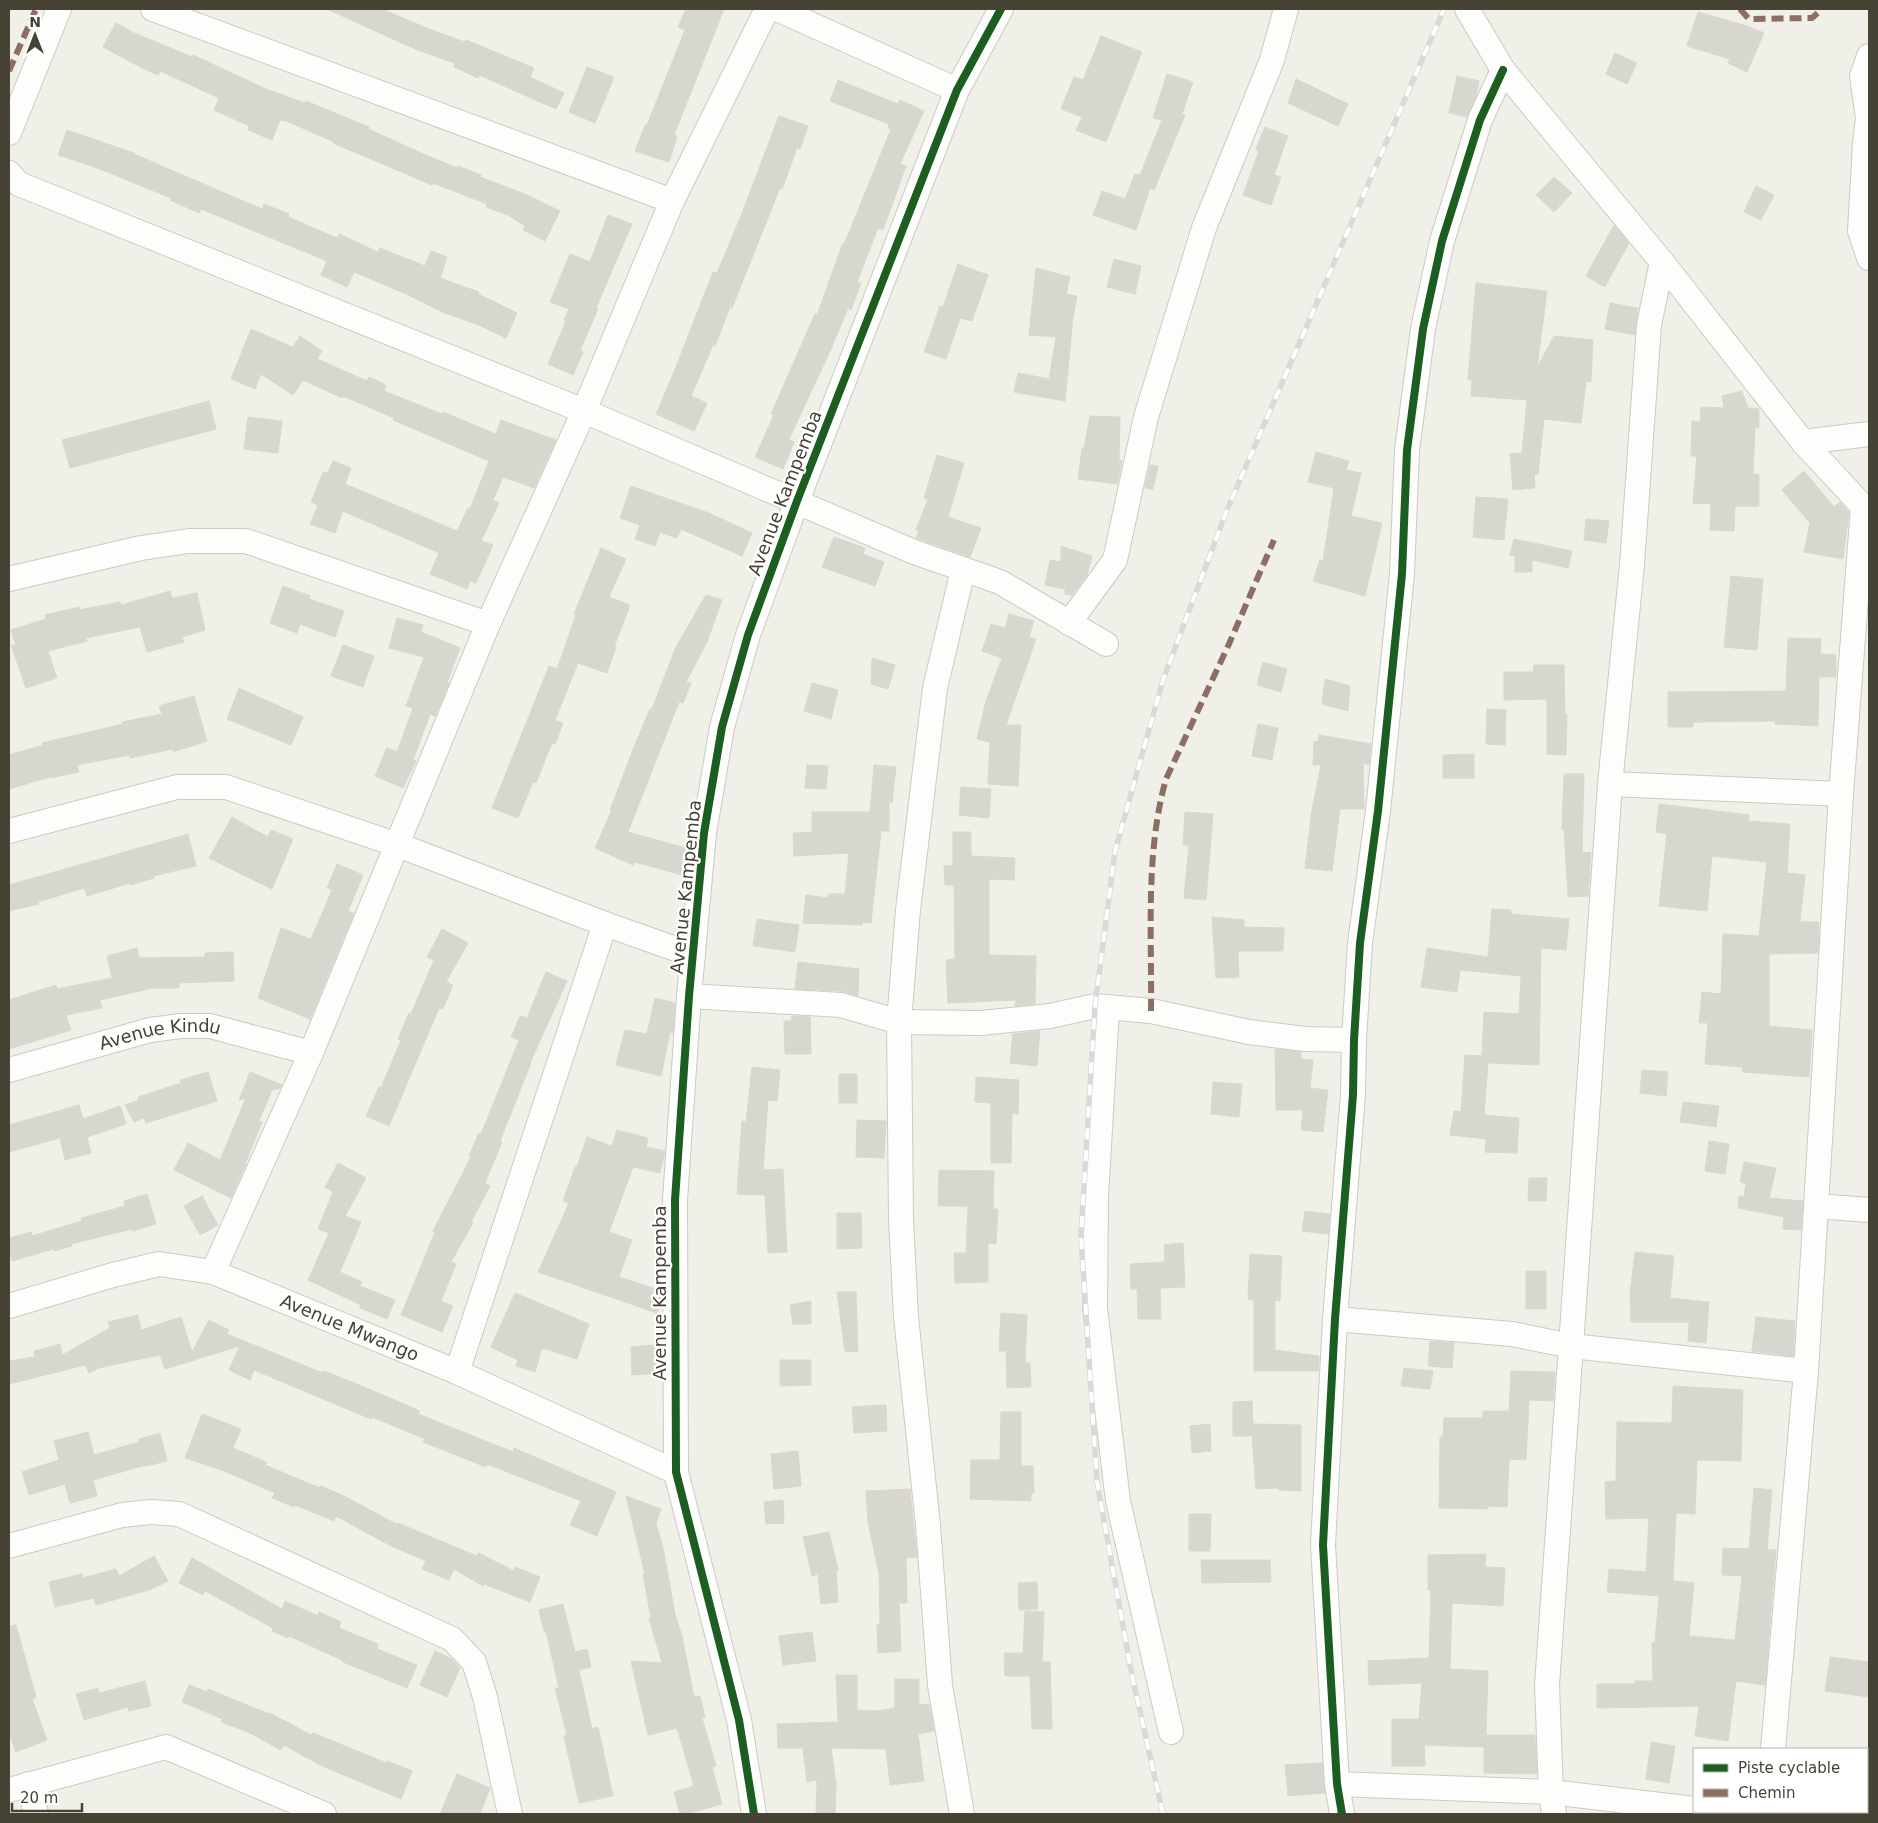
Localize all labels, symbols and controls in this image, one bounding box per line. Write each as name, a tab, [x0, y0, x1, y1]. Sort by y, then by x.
north arrow	[10, 10, 60, 60]
text: N	[29, 14, 41, 30]
street label: Avenue Kampemba	[743, 407, 826, 578]
street label: Avenue Kampemba	[666, 799, 705, 975]
street label: Avenue Kindu	[97, 1015, 224, 1054]
street label: Avenue Kampemba	[649, 1205, 670, 1381]
street label: Avenue Mwango	[277, 1290, 422, 1365]
legend	[1693, 1748, 1868, 1813]
text: Piste cyclable	[1738, 1759, 1840, 1777]
scale bar	[12, 1780, 82, 1812]
text: Chemin	[1738, 1784, 1796, 1802]
text: 20 m	[20, 1789, 58, 1807]

